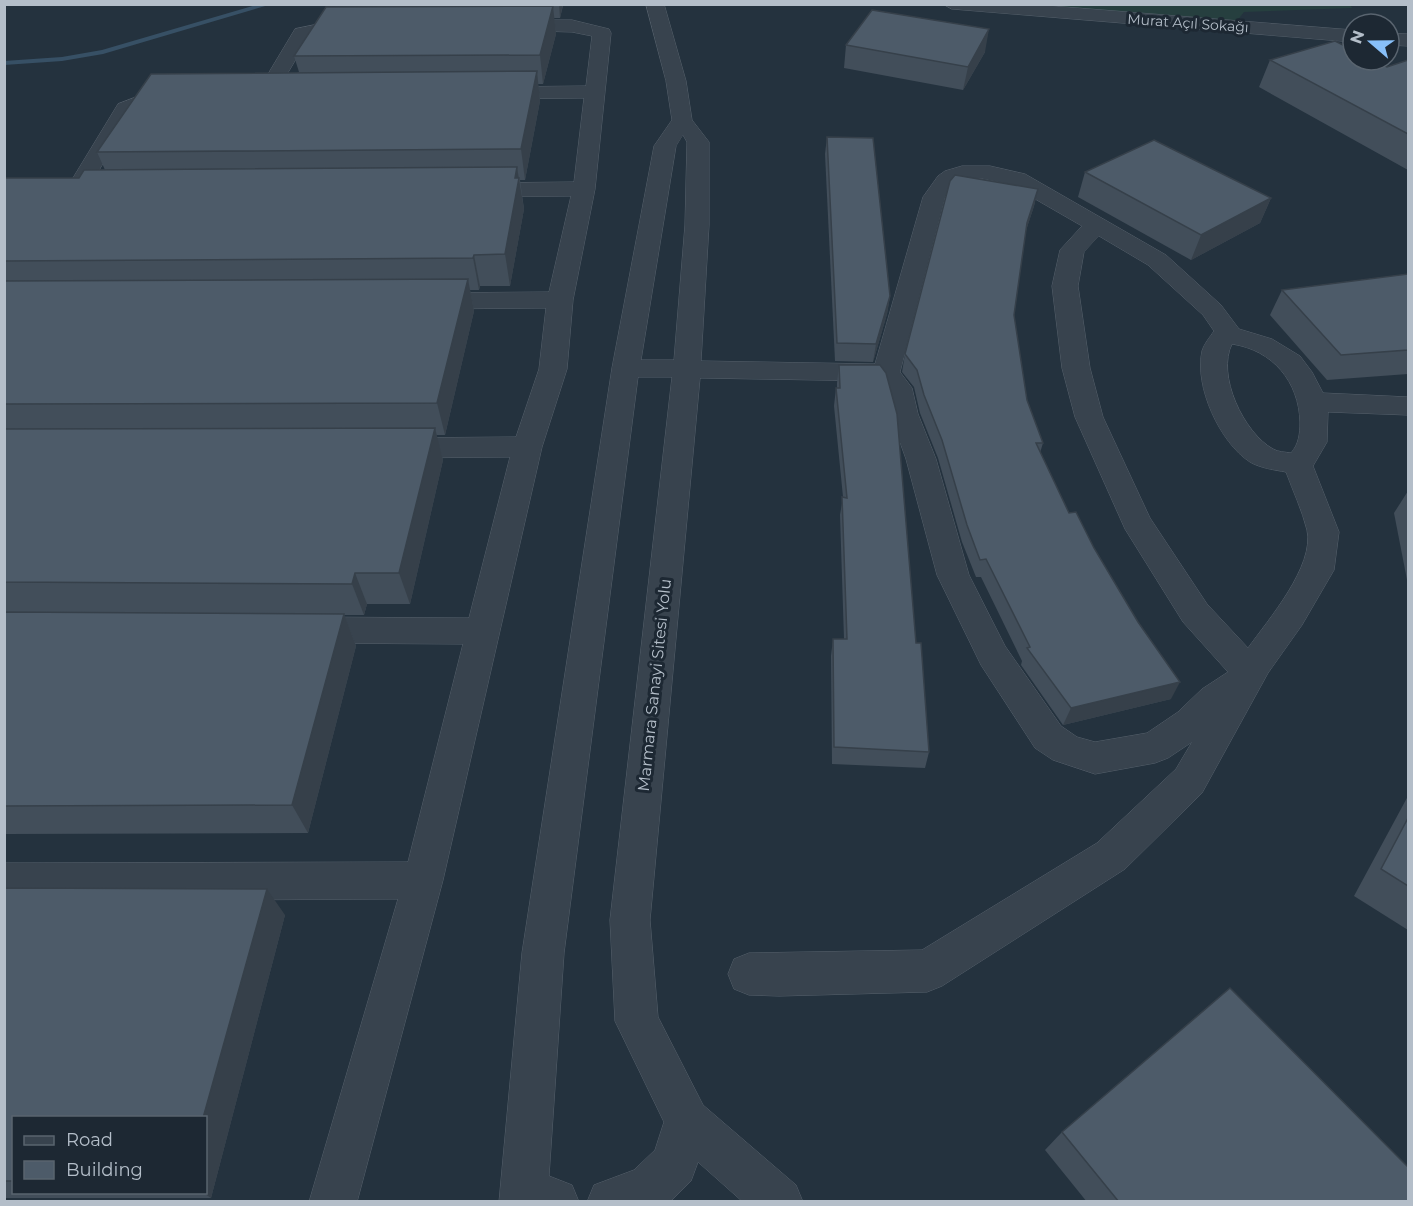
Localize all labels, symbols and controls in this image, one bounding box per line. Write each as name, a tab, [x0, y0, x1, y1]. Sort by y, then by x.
street label: Murat Açıl Sokağı	[1127, 10, 1249, 36]
north arrow	[1341, 12, 1401, 72]
text: N	[1346, 28, 1369, 46]
street label: Marmara Sanayi Sitesi Yolu	[634, 578, 675, 792]
legend	[12, 1116, 207, 1194]
text: Road	[66, 1129, 113, 1151]
text: Building	[66, 1159, 143, 1181]

